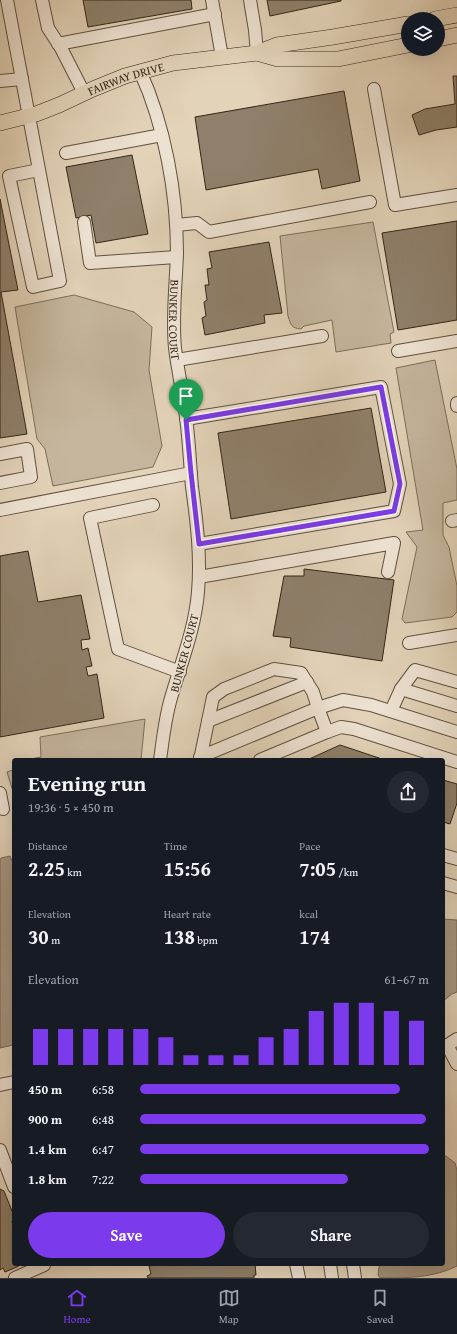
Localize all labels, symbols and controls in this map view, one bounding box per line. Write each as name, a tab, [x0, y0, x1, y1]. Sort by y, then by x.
map controls	[401, 12, 445, 56]
button: layers	[401, 12, 445, 56]
street label: FAIRWAY DRIVE	[85, 57, 166, 99]
street label: BUNKER COURT	[165, 279, 185, 361]
pin	[169, 379, 203, 420]
icon: arrive	[175, 385, 197, 407]
street label: BUNKER COURT	[165, 612, 203, 694]
text: Evening run	[28, 767, 146, 799]
button: share	[387, 771, 429, 813]
text: 19:36 · 5 × 450 m	[28, 798, 114, 817]
text: Distance	[28, 838, 67, 854]
text: Time	[164, 838, 187, 854]
text: Pace	[299, 838, 320, 854]
text: 2.25	[28, 854, 65, 883]
text: 15:56	[164, 854, 211, 883]
text: 7:05	[299, 854, 336, 883]
text: km	[65, 864, 82, 880]
text: /km	[336, 864, 358, 880]
text: Elevation	[28, 906, 71, 922]
text: Heart rate	[164, 906, 211, 922]
text: kcal	[299, 906, 318, 922]
text: 30	[28, 922, 49, 951]
text: 138	[164, 922, 195, 951]
text: 174	[299, 922, 330, 951]
text: m	[49, 932, 60, 948]
text: bpm	[195, 932, 218, 948]
text: Elevation	[28, 970, 79, 989]
text: 61–67 m	[384, 970, 429, 989]
text: 450 m	[28, 1080, 62, 1099]
text: 6:58	[92, 1080, 114, 1099]
text: 900 m	[28, 1110, 62, 1129]
text: 6:48	[92, 1110, 114, 1129]
text: 1.4 km	[28, 1140, 67, 1159]
text: 6:47	[92, 1140, 114, 1159]
text: 1.8 km	[28, 1170, 67, 1189]
text: 7:22	[92, 1170, 114, 1189]
button: Save	[28, 1212, 225, 1258]
button: Share	[233, 1212, 429, 1258]
tab: Home	[64, 1287, 91, 1327]
tab: Map	[218, 1287, 240, 1327]
tab: Saved	[367, 1287, 393, 1327]

